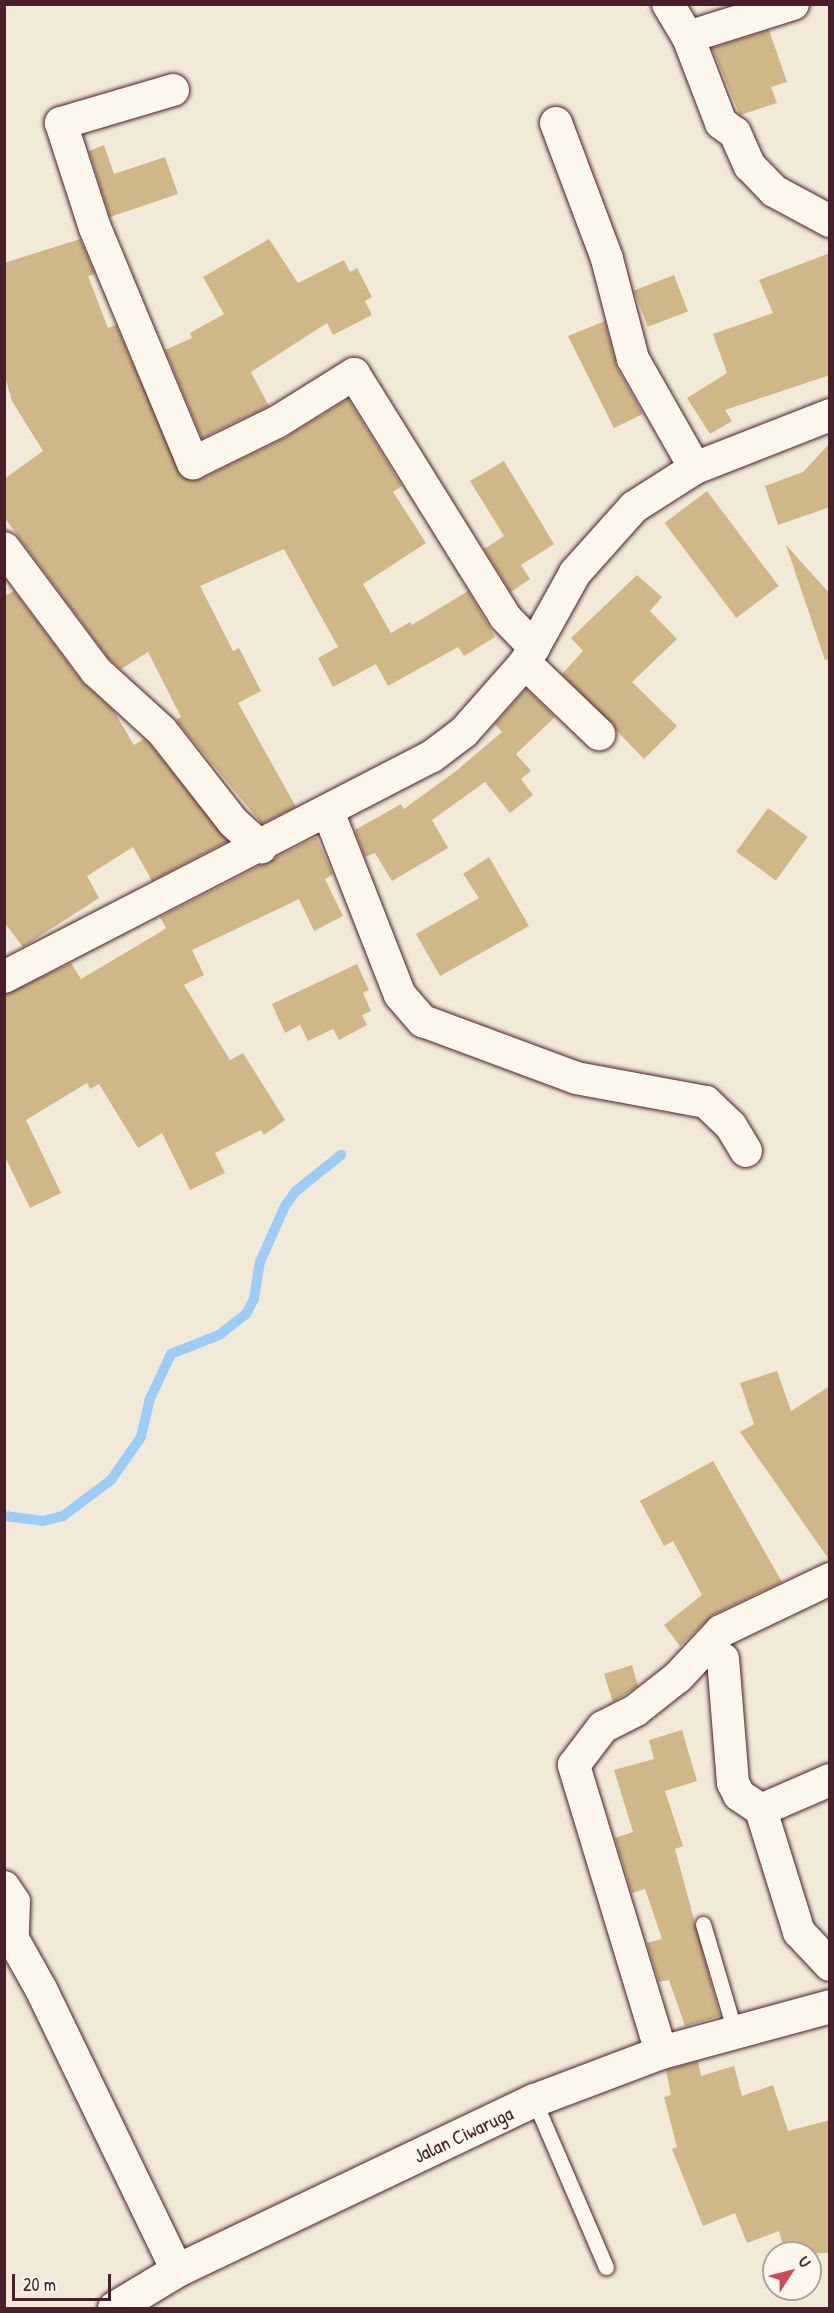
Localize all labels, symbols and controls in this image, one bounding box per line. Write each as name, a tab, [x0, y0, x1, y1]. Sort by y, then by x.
street label: Jalan Ciwaruga	[409, 2101, 517, 2167]
north arrow	[762, 2241, 822, 2301]
text: U	[793, 2252, 816, 2272]
scale bar	[15, 2262, 114, 2300]
text: 20 m	[23, 2272, 56, 2297]

